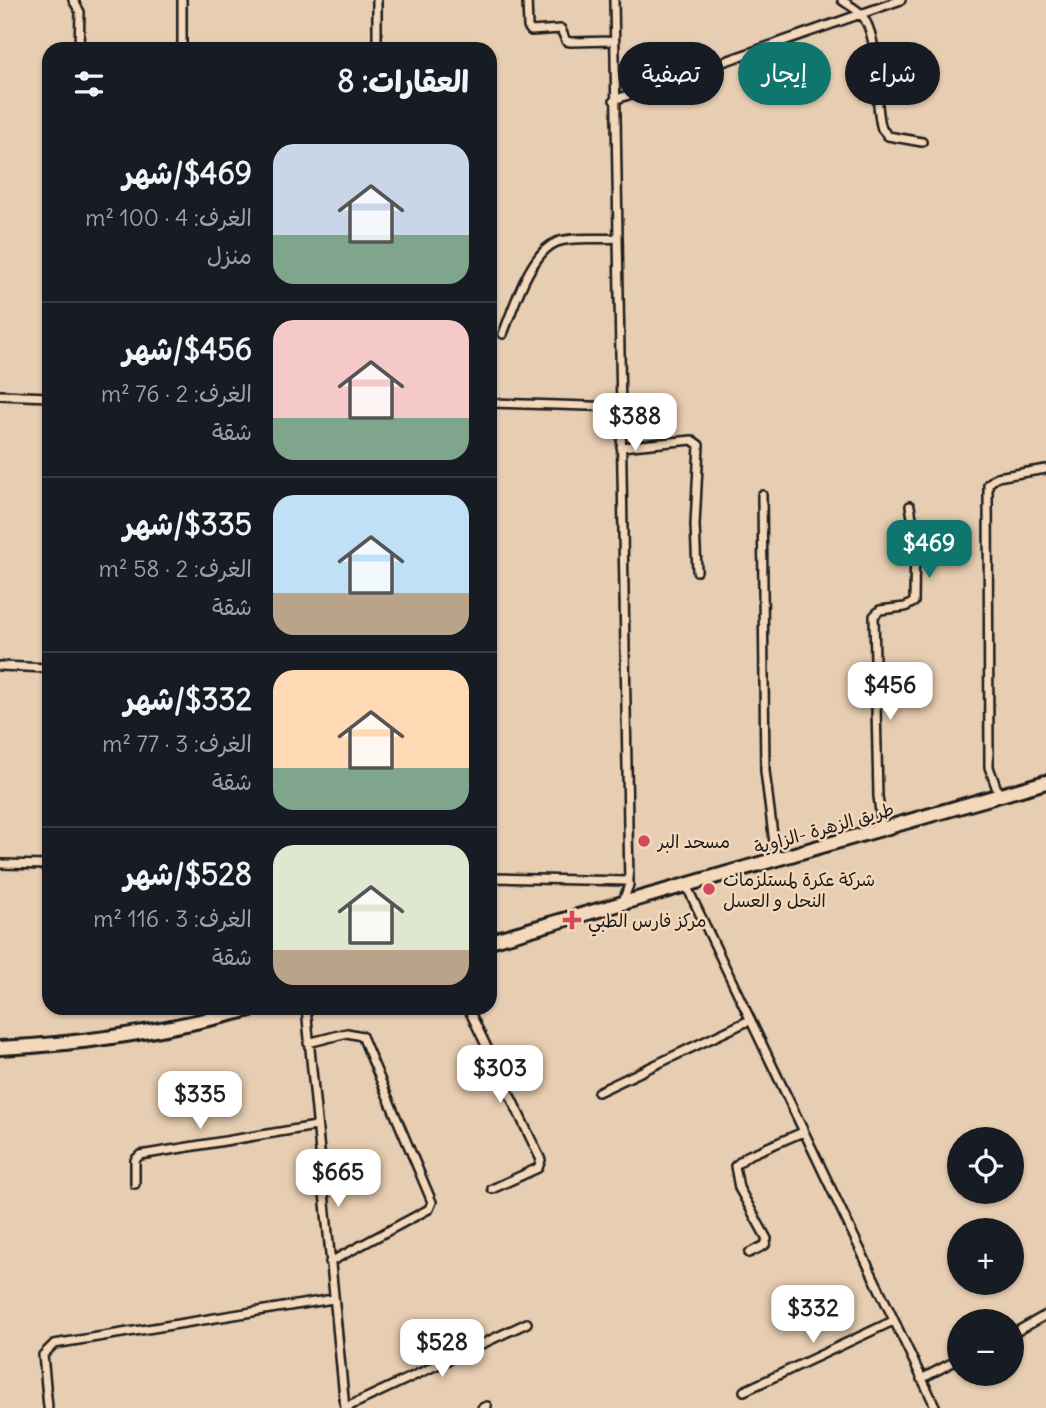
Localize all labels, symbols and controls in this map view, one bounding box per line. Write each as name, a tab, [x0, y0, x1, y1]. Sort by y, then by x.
chip: تصفية	[618, 42, 724, 105]
chip: إيجار	[738, 42, 831, 105]
chip: شراء	[845, 42, 940, 105]
text: العقارات: 8	[337, 62, 469, 100]
icon: filters	[70, 65, 108, 103]
text: $469/شهر	[123, 154, 252, 192]
icon: home	[329, 172, 413, 256]
text: الغرف: 4 · 100 m²	[85, 203, 252, 232]
text: منزل	[207, 241, 252, 270]
text: $456/شهر	[123, 330, 252, 368]
icon: home	[329, 348, 413, 432]
text: الغرف: 2 · 76 m²	[101, 379, 252, 408]
pin: $388	[594, 393, 676, 453]
text: $388	[609, 401, 661, 430]
text: شقة	[212, 417, 252, 446]
text: $335/شهر	[123, 505, 252, 543]
pin: $469	[888, 520, 970, 580]
icon: home	[329, 523, 413, 607]
text: $469	[903, 528, 955, 557]
text: الغرف: 2 · 58 m²	[99, 554, 252, 583]
text: شقة	[212, 592, 252, 621]
pin: $456	[849, 662, 931, 722]
text: $456	[864, 670, 916, 699]
text: $332/شهر	[124, 680, 252, 718]
icon: home	[329, 698, 413, 782]
text: الغرف: 3 · 77 m²	[102, 729, 252, 758]
text: شقة	[212, 767, 252, 796]
street label: طريق الزهرة -الزاوية	[751, 797, 897, 859]
place label: مسحد البر	[656, 830, 730, 853]
marker: مسحد البر	[636, 833, 652, 849]
text: $528/شهر	[124, 855, 252, 893]
place label: شركة عكرة لمستلزمات النحل و العسل	[723, 868, 875, 912]
icon: home	[329, 873, 413, 957]
marker: شركة عكرة لمستلزمات النحل و العسل	[701, 881, 717, 897]
text: الغرف: 3 · 116 m²	[93, 904, 252, 933]
place label: مركز فارس الطبي	[588, 909, 706, 937]
marker: مركز فارس الطبي	[562, 910, 582, 930]
text: شقة	[212, 942, 252, 971]
pin: $303	[459, 1046, 541, 1105]
text: $303	[473, 1053, 527, 1082]
pin: $335	[159, 1072, 241, 1131]
text: $335	[174, 1079, 226, 1108]
map controls	[947, 1127, 1024, 1386]
button: locate	[947, 1127, 1024, 1204]
pin: $665	[297, 1150, 379, 1209]
text: $665	[312, 1157, 364, 1186]
button: +	[947, 1218, 1024, 1295]
pin: $332	[772, 1286, 854, 1345]
text: $332	[787, 1293, 839, 1322]
button: −	[947, 1309, 1024, 1386]
pin: $528	[401, 1320, 483, 1379]
text: $528	[416, 1327, 468, 1356]

